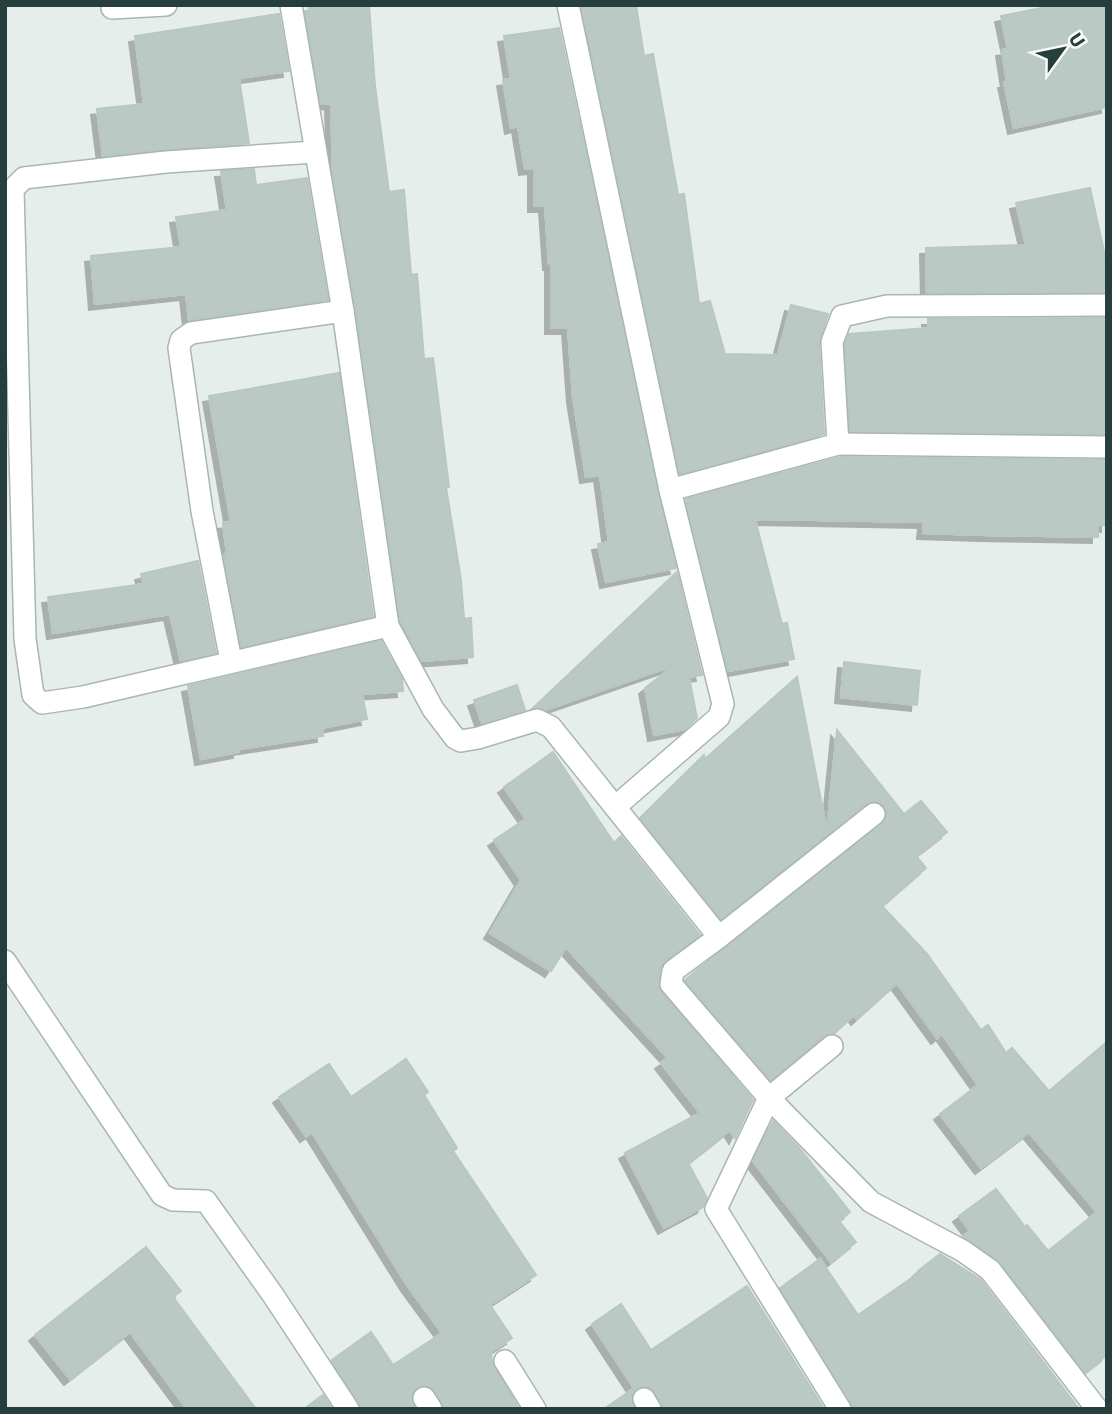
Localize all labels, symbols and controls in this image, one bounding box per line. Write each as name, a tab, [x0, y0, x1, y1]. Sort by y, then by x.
north arrow	[1028, 14, 1098, 84]
text: U	[1063, 28, 1090, 52]

